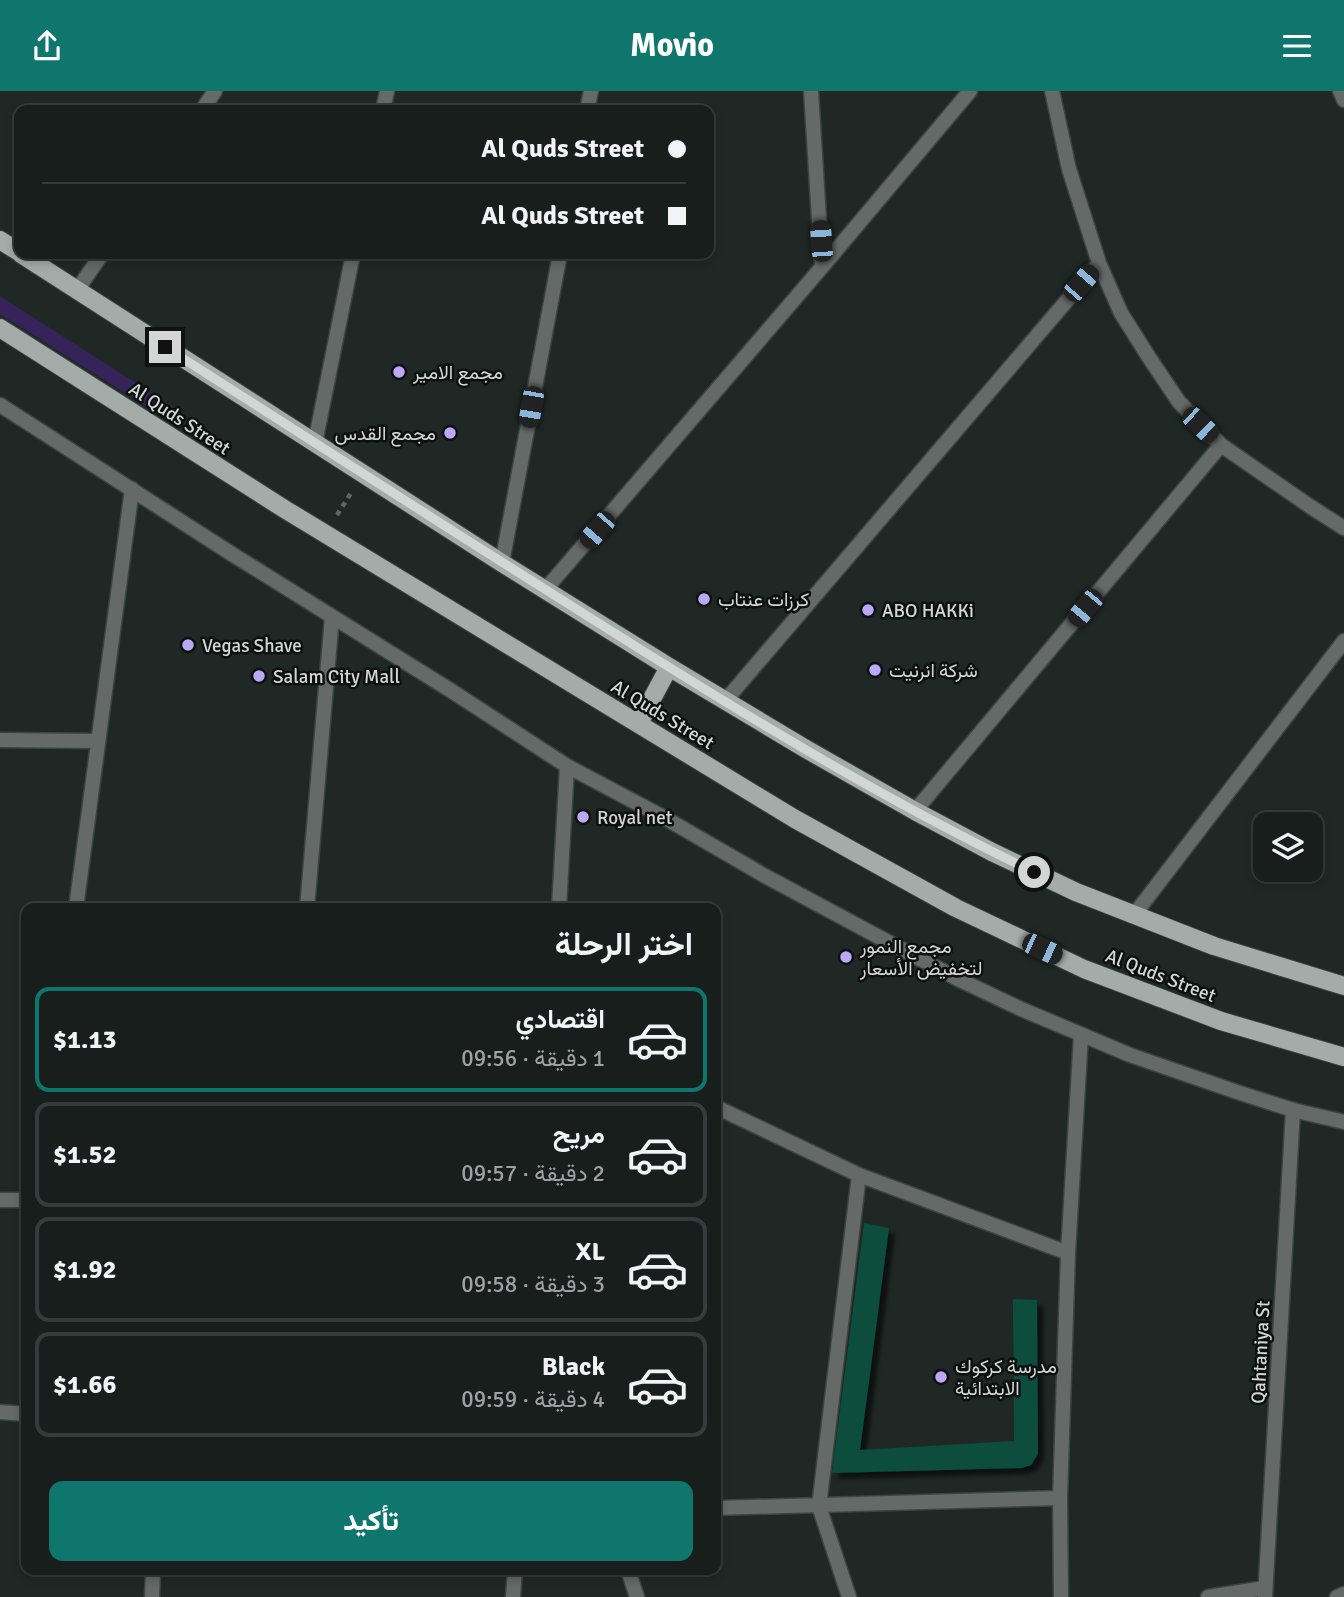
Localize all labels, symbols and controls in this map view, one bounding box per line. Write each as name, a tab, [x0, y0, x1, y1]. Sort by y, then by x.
text: Movio	[630, 26, 714, 65]
icon: share	[28, 27, 66, 65]
icon: menu	[1278, 27, 1316, 65]
text: Al Quds Street	[481, 133, 644, 165]
text: Al Quds Street	[481, 200, 644, 232]
car	[810, 219, 833, 263]
car	[1060, 260, 1103, 306]
route end	[149, 331, 181, 363]
place label: مجمع الامير	[412, 361, 503, 386]
marker: مجمع الامير	[391, 364, 407, 380]
street label: Al Quds Street	[124, 377, 235, 461]
car	[518, 384, 545, 430]
car	[1178, 403, 1223, 447]
place label: مجمع القدس	[335, 422, 436, 447]
marker: مجمع القدس	[442, 425, 458, 441]
car	[576, 507, 619, 553]
car	[1064, 585, 1107, 631]
place label: كرزات عنتاب	[718, 588, 809, 612]
marker: كرزات عنتاب	[696, 591, 712, 607]
place label: ABO HAKKi	[882, 599, 974, 623]
marker: ABO HAKKi	[860, 602, 876, 618]
place label: Vegas Shave	[202, 634, 302, 658]
marker: Vegas Shave	[180, 637, 196, 653]
place label: شركة انرنيت	[889, 659, 978, 683]
marker: شركة انرنيت	[867, 662, 883, 678]
place label: Salam City Mall	[273, 665, 400, 689]
marker: Salam City Mall	[251, 668, 267, 684]
street label: Al Quds Street	[607, 675, 719, 755]
place label: Royal net	[597, 806, 673, 830]
marker: Royal net	[575, 809, 591, 825]
map controls	[1253, 812, 1323, 882]
button: layers	[1253, 812, 1323, 882]
route start	[1018, 856, 1050, 888]
text: اختر الرحلة	[555, 925, 693, 964]
car	[1019, 931, 1066, 967]
place label: مجمع النمور لتخفيض الأسعار	[859, 935, 982, 981]
street label: Al Quds Street	[1102, 944, 1219, 1008]
marker: مجمع النمور لتخفيض الأسعار	[838, 949, 854, 965]
text: اقتصادي	[516, 1004, 605, 1036]
icon: car	[626, 1008, 689, 1071]
text: $1.13	[53, 1024, 117, 1056]
text: 1 دقيقة · 09:56	[461, 1044, 605, 1073]
text: مريح	[553, 1119, 605, 1151]
icon: car	[626, 1123, 689, 1186]
text: $1.52	[53, 1139, 117, 1171]
text: 2 دقيقة · 09:57	[461, 1159, 605, 1188]
text: XL	[575, 1236, 605, 1268]
icon: car	[626, 1238, 689, 1301]
text: $1.92	[53, 1254, 117, 1286]
text: 3 دقيقة · 09:58	[461, 1270, 605, 1299]
street label: Qahtaniya St	[1246, 1299, 1276, 1404]
text: Black	[542, 1351, 605, 1383]
icon: car	[626, 1353, 689, 1416]
place label: مدرسة كركوك الابتدائية	[955, 1355, 1057, 1401]
text: $1.66	[53, 1369, 117, 1401]
marker: مدرسة كركوك الابتدائية	[933, 1369, 949, 1385]
text: 4 دقيقة · 09:59	[461, 1385, 605, 1414]
button: تأكيد	[49, 1481, 693, 1561]

